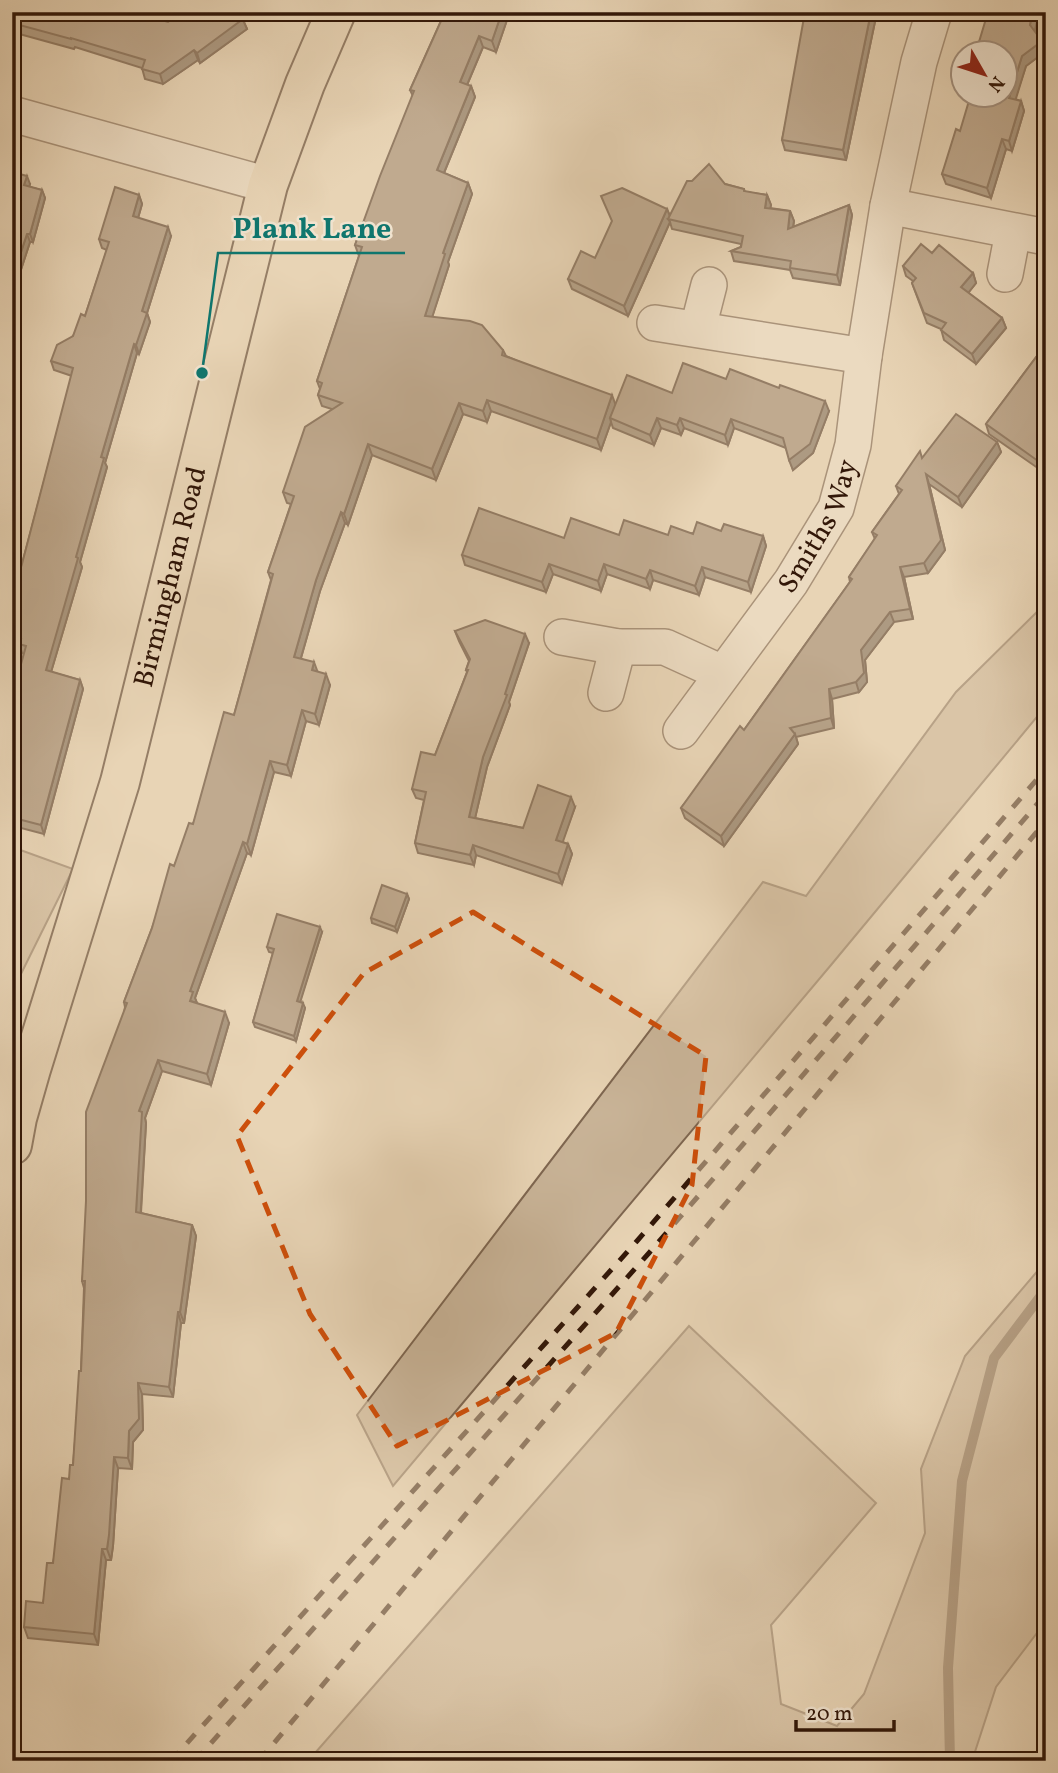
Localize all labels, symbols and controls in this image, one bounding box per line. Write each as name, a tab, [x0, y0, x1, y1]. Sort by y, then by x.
north arrow	[950, 38, 1020, 108]
text: N	[981, 70, 1010, 97]
callout: Plank Lane	[218, 202, 405, 253]
text: Plank Lane	[233, 209, 391, 251]
street label: Smiths Way	[769, 455, 868, 602]
street label: Birmingham Road	[125, 463, 217, 692]
scale bar	[796, 1689, 894, 1733]
text: 20 m	[806, 1700, 852, 1729]

